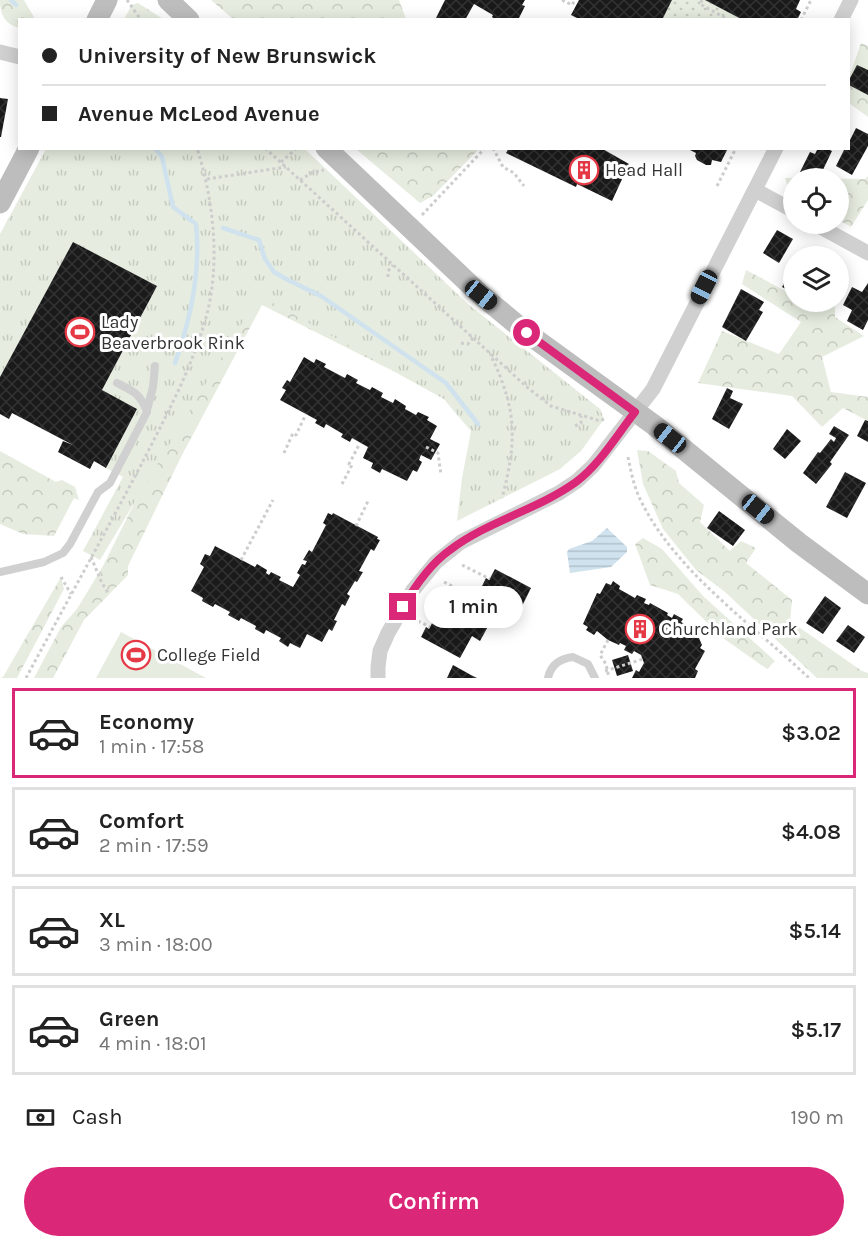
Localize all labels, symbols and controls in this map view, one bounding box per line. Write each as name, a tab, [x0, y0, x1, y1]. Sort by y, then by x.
text: University of New Brunswick	[78, 43, 376, 69]
text: Avenue McLeod Avenue	[78, 101, 320, 127]
building icon: Head Hall	[568, 154, 600, 186]
place label: Head Hall	[605, 159, 683, 181]
map controls	[783, 168, 849, 312]
button: locate	[783, 168, 849, 234]
button: layers	[783, 246, 849, 312]
car	[688, 267, 720, 307]
car	[461, 277, 501, 313]
place label: Lady Beaverbrook Rink	[101, 311, 245, 354]
sports icon: Lady Beaverbrook Rink	[64, 316, 96, 348]
route start	[513, 319, 540, 346]
car	[650, 420, 690, 456]
car	[738, 491, 778, 527]
callout: 1 min	[424, 586, 523, 628]
route end	[389, 593, 416, 620]
text: 1 min	[449, 595, 498, 618]
building icon: Churchland Park	[624, 613, 656, 645]
place label: Churchland Park	[661, 618, 798, 640]
sports icon: College Field	[120, 639, 152, 671]
place label: College Field	[157, 644, 261, 666]
icon: car	[27, 706, 81, 760]
text: Economy	[99, 709, 194, 735]
text: $3.02	[781, 720, 841, 746]
text: 1 min · 17:58	[99, 735, 204, 758]
icon: car	[27, 805, 81, 859]
text: Comfort	[99, 808, 184, 834]
text: $4.08	[781, 819, 841, 845]
text: 2 min · 17:59	[99, 834, 209, 857]
icon: car	[27, 904, 81, 958]
text: XL	[99, 907, 125, 933]
text: $5.14	[788, 918, 841, 944]
text: 3 min · 18:00	[99, 933, 213, 956]
icon: car	[27, 1003, 81, 1057]
text: Green	[99, 1006, 160, 1032]
text: $5.17	[791, 1017, 841, 1043]
text: 4 min · 18:01	[99, 1032, 207, 1055]
icon: cash	[24, 1101, 57, 1134]
text: Cash	[72, 1104, 122, 1130]
text: 190 m	[790, 1106, 844, 1129]
button: Confirm	[24, 1167, 844, 1236]

